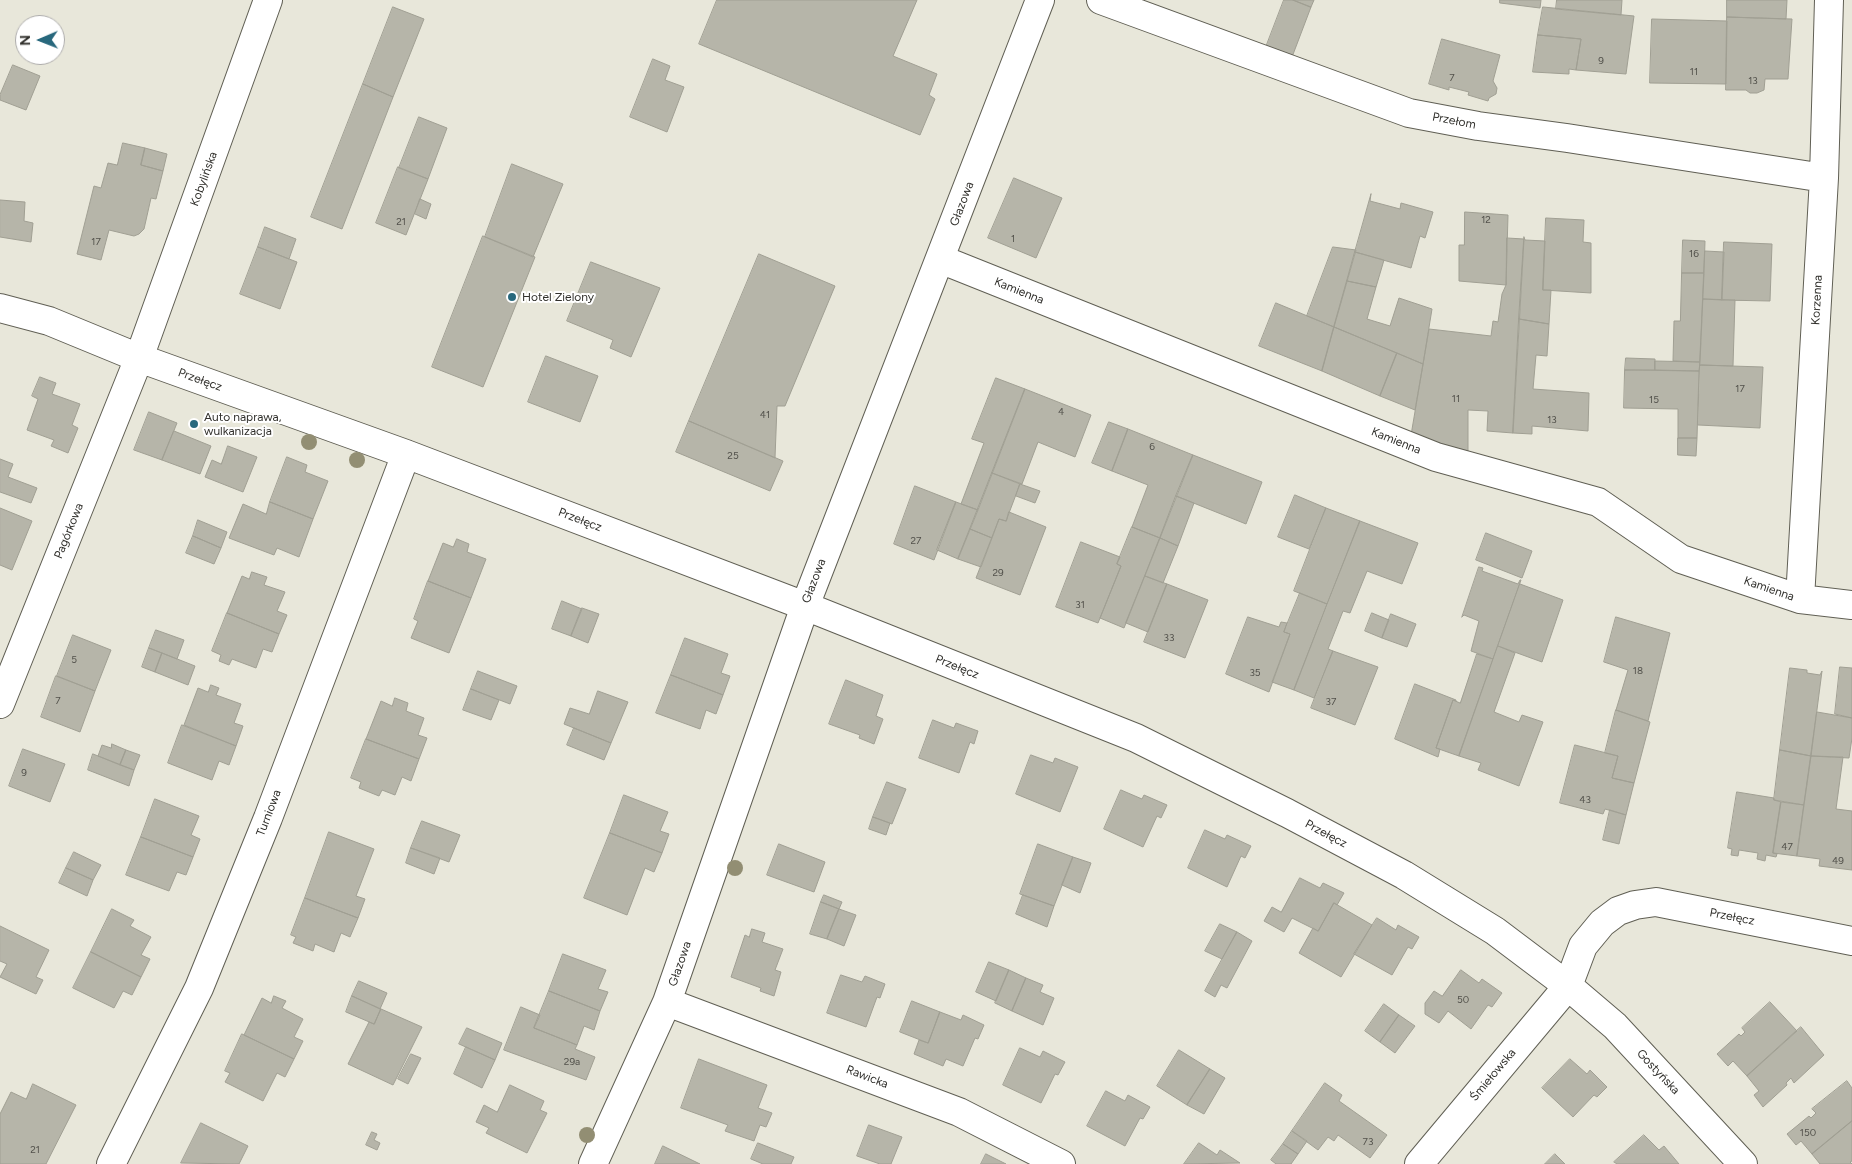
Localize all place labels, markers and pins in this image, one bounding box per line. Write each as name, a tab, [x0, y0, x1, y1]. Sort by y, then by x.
place label: Hotel Zielony	[522, 290, 594, 304]
marker: Hotel Zielony	[506, 291, 518, 303]
place label: Auto naprawa, wulkanizacja	[204, 410, 281, 438]
marker: Auto naprawa, wulkanizacja	[188, 418, 200, 430]

